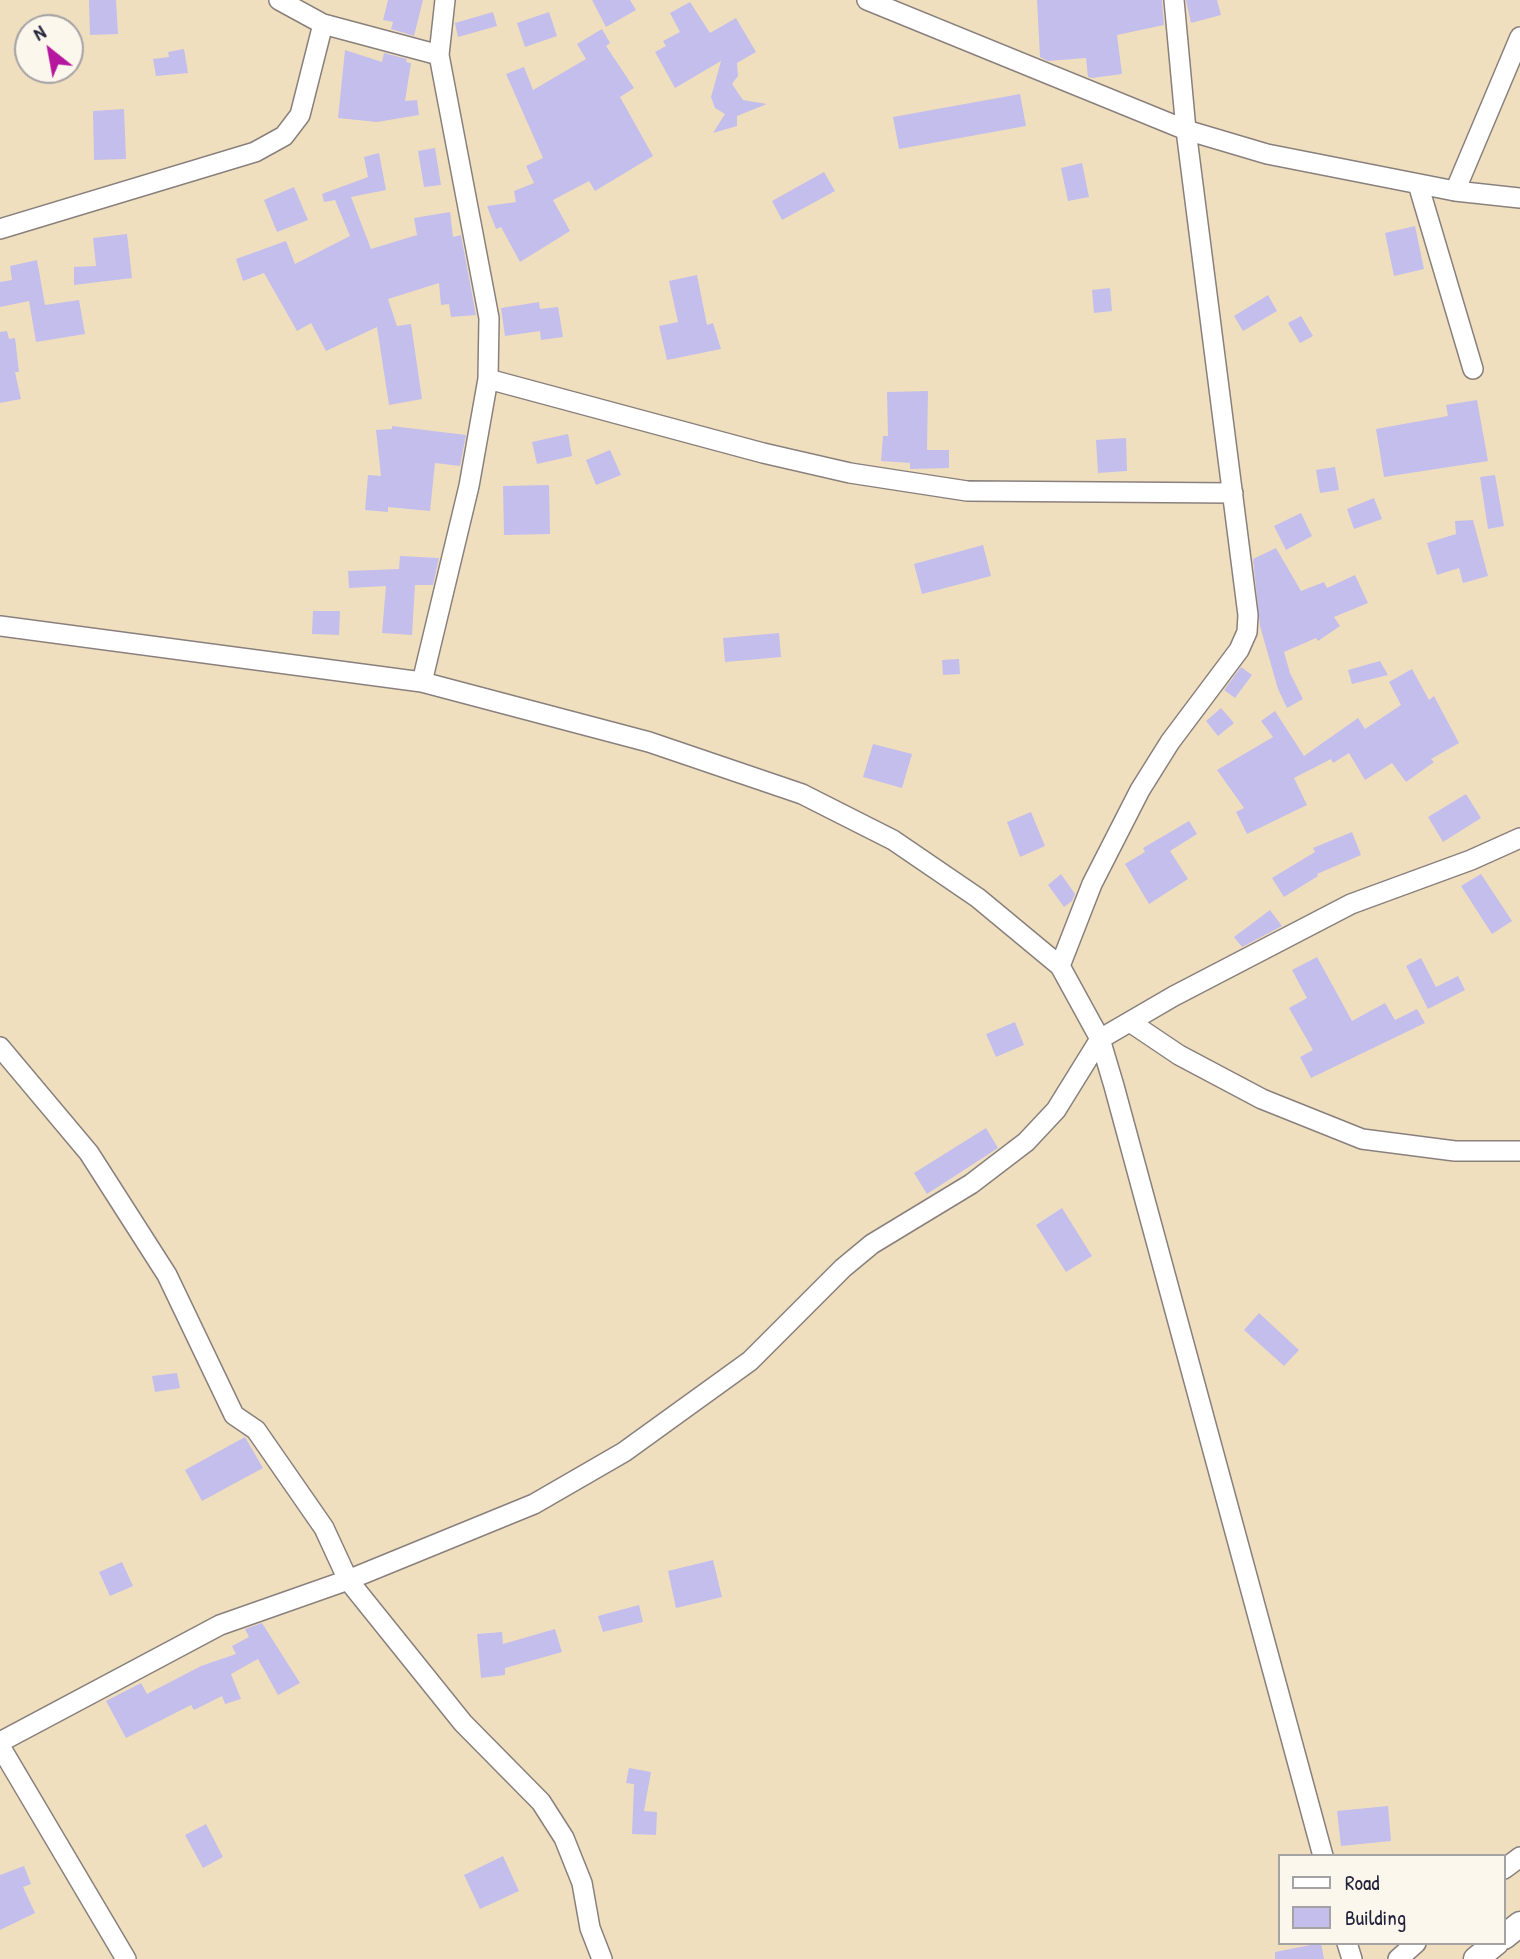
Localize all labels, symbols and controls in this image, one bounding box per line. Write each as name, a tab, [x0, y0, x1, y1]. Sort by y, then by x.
north arrow	[14, 14, 84, 84]
text: N	[28, 19, 50, 46]
legend	[1278, 1854, 1506, 1945]
text: Road	[1345, 1868, 1379, 1897]
text: Building	[1345, 1903, 1406, 1932]

